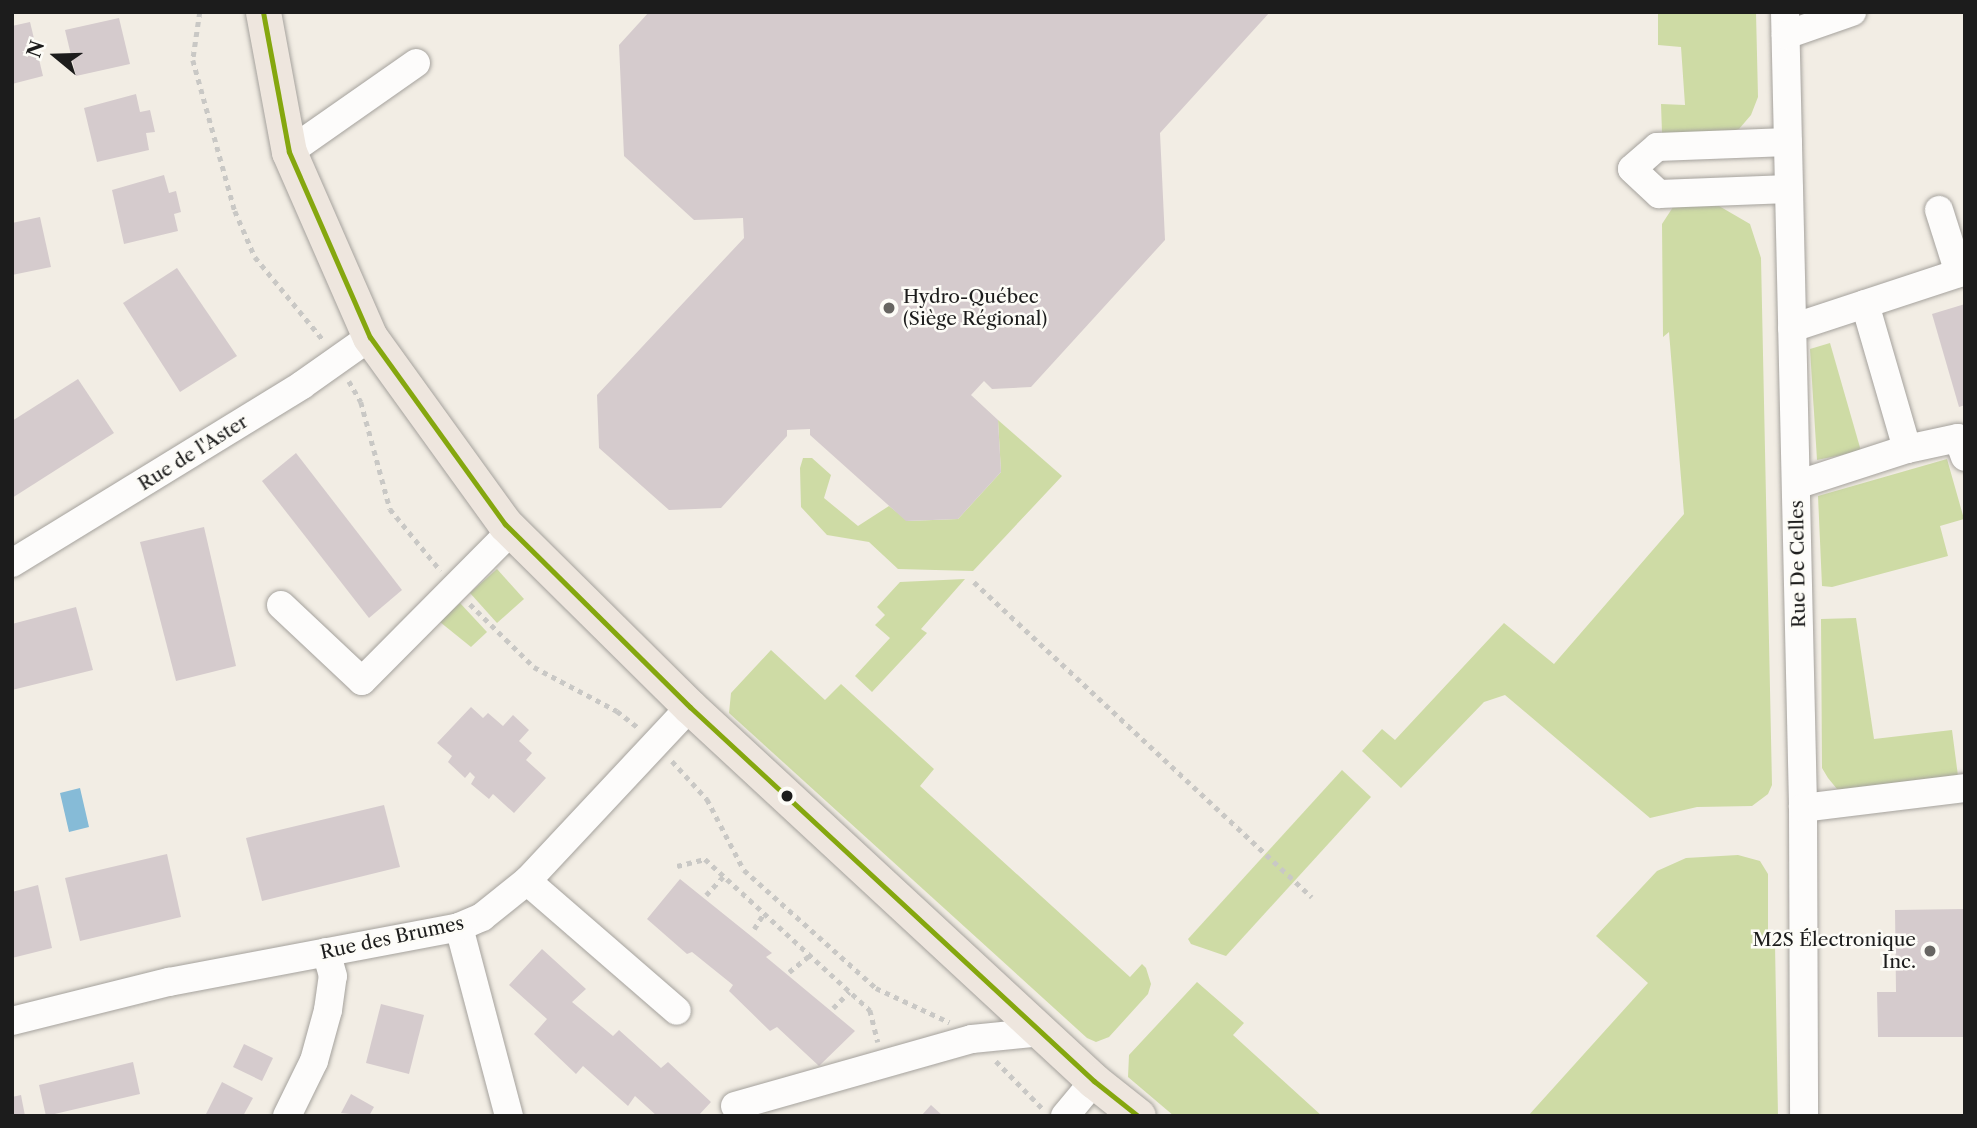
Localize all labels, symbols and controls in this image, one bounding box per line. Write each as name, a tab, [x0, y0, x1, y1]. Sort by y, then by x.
north arrow	[21, 21, 91, 91]
text: N	[22, 37, 49, 61]
place label: Hydro-Québec (Siège Régional)	[903, 286, 1047, 330]
marker: Hydro-Québec (Siège Régional)	[881, 300, 897, 316]
street label: Rue de l'Aster	[134, 410, 252, 496]
street label: Rue De Celles	[1785, 500, 1811, 628]
unlabelled marker	[780, 789, 794, 803]
street label: Rue des Brumes	[318, 912, 466, 964]
place label: M2S Électronique Inc.	[1752, 929, 1916, 973]
marker: M2S Électronique Inc.	[1922, 943, 1938, 959]

